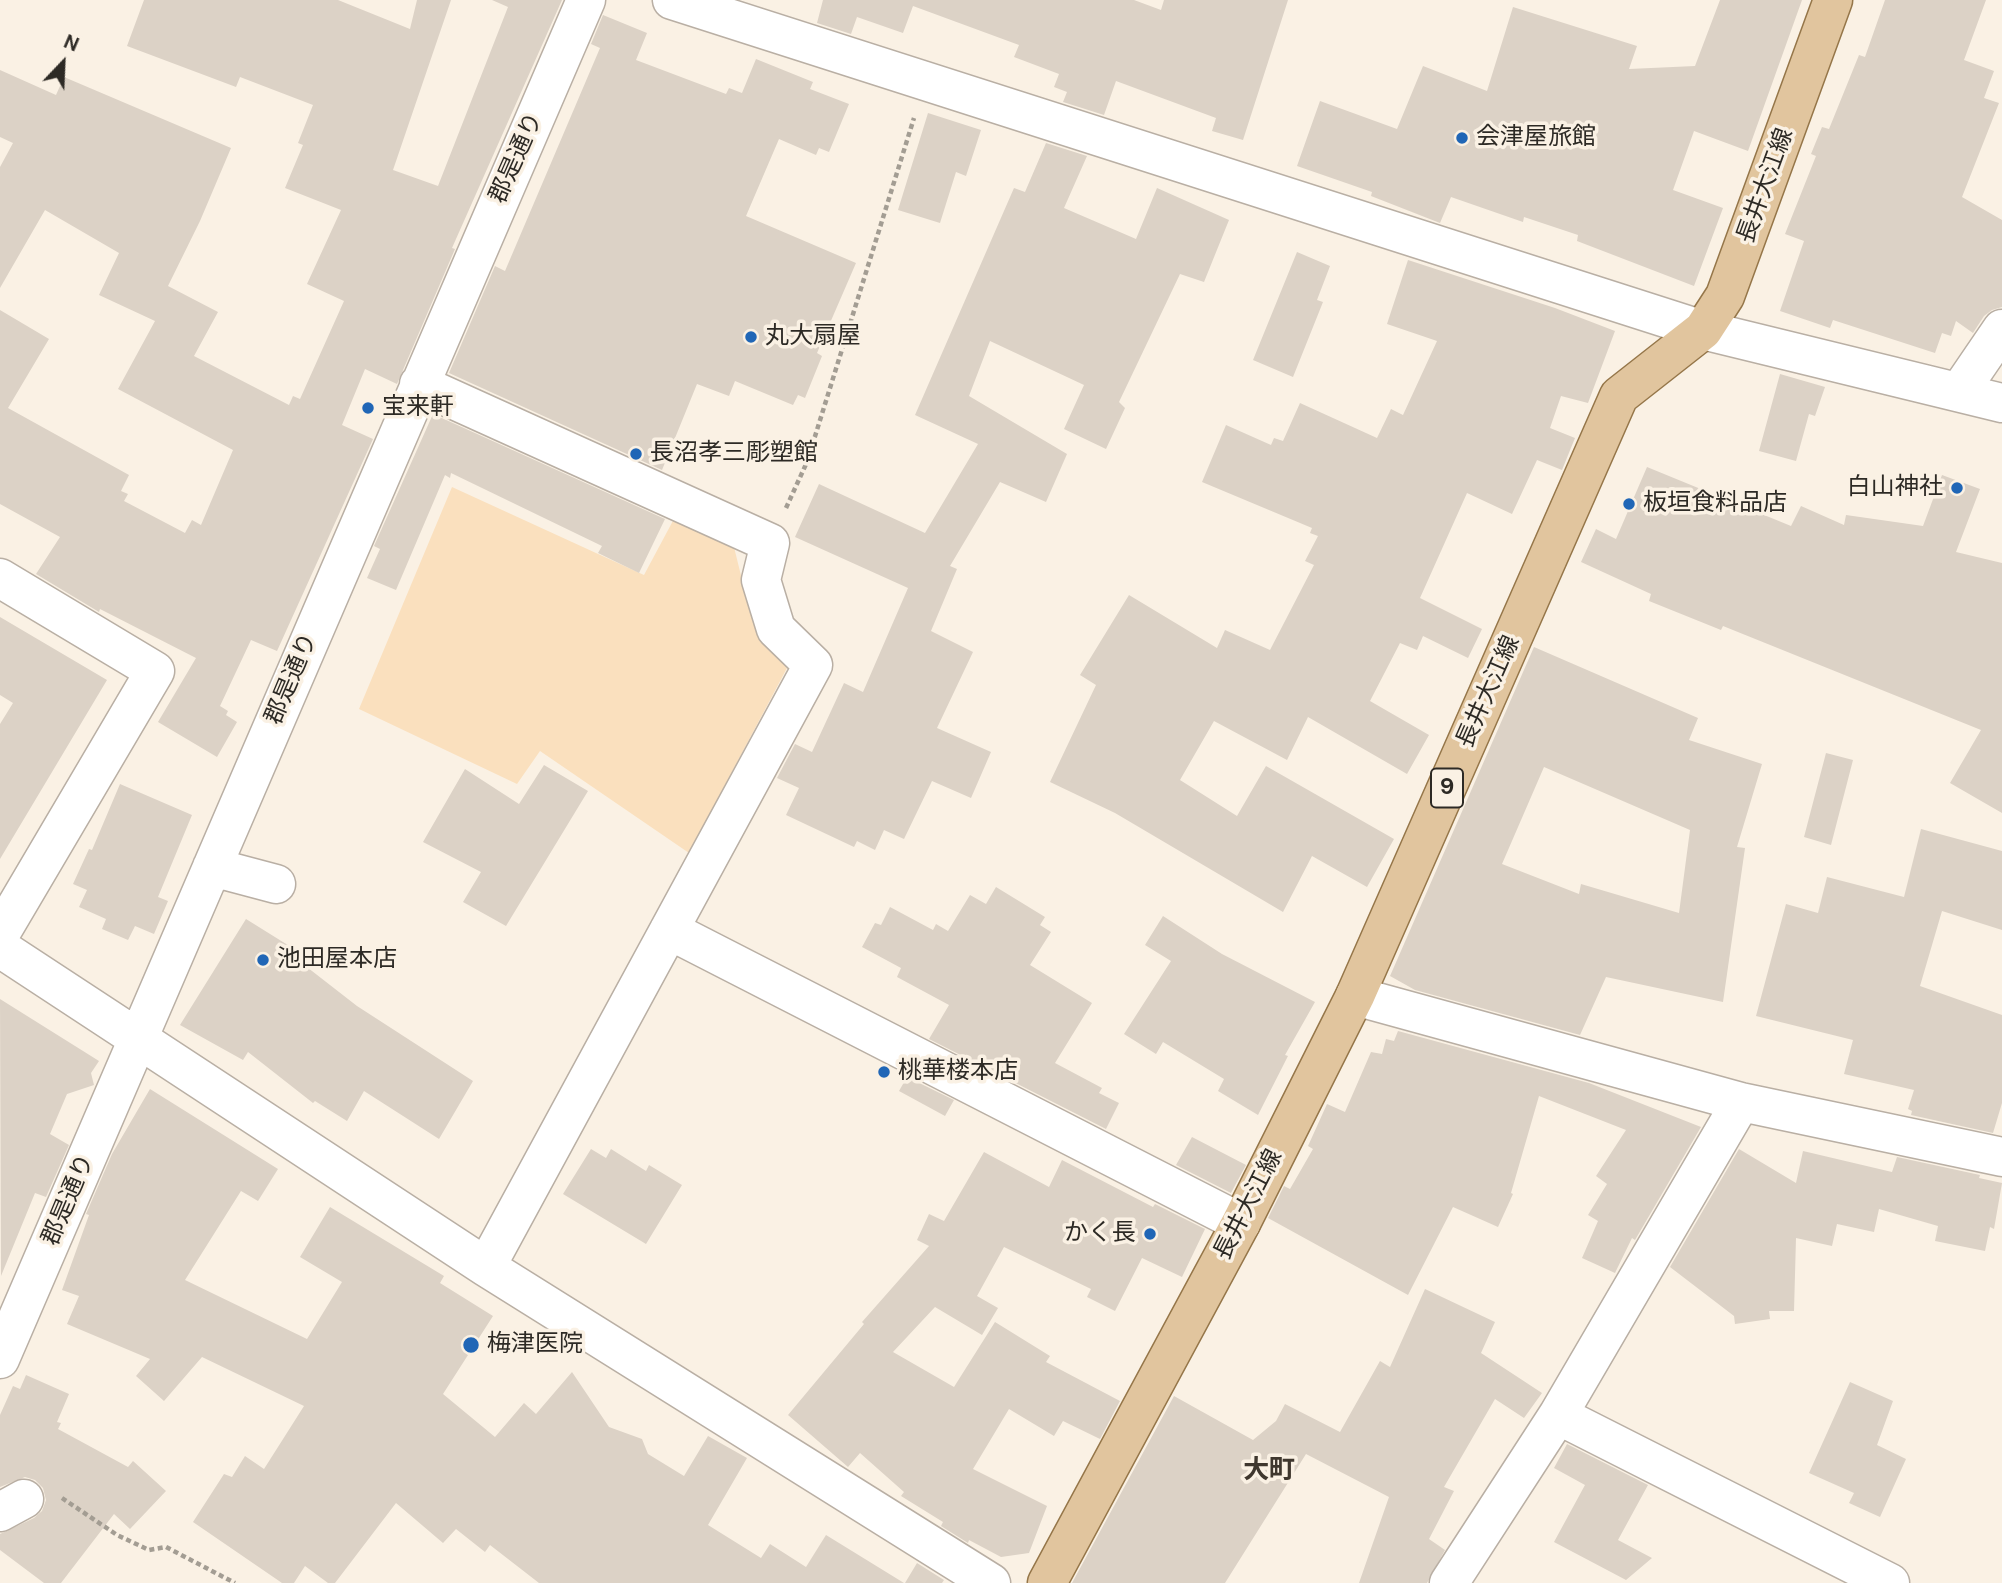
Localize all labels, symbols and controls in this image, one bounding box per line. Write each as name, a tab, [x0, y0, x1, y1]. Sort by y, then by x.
north arrow	[28, 28, 98, 98]
text: N	[60, 29, 83, 57]
street label: 郡是通り	[484, 108, 550, 208]
place label: 会津屋旅館	[1476, 124, 1596, 152]
street label: 長井大江線	[1732, 125, 1800, 247]
marker: 会津屋旅館	[1454, 130, 1470, 146]
place label: 丸大扇屋	[765, 323, 861, 351]
marker: 丸大扇屋	[743, 329, 759, 345]
place label: 宝来軒	[382, 394, 454, 422]
marker: 宝来軒	[360, 400, 376, 416]
place label: 長沼孝三彫塑館	[650, 440, 818, 468]
marker: 長沼孝三彫塑館	[628, 446, 644, 462]
place label: 白山神社	[1847, 474, 1943, 502]
marker: 白山神社	[1949, 480, 1965, 496]
place label: 板垣食料品店	[1643, 490, 1787, 518]
marker: 板垣食料品店	[1621, 496, 1637, 512]
street label: 郡是通り	[260, 629, 324, 729]
street label: 長井大江線	[1451, 631, 1527, 753]
road number: 9	[1431, 768, 1463, 808]
place label: 池田屋本店	[277, 946, 397, 974]
marker: 池田屋本店	[255, 952, 271, 968]
place label: 桃華楼本店	[898, 1058, 1018, 1086]
marker: 桃華楼本店	[876, 1064, 892, 1080]
street label: 長井大江線	[1209, 1145, 1289, 1265]
street label: 郡是通り	[37, 1150, 101, 1250]
place label: かく長	[1064, 1220, 1136, 1248]
marker: かく長	[1142, 1226, 1158, 1242]
place label: 梅津医院	[487, 1331, 583, 1359]
marker: 梅津医院	[461, 1335, 481, 1355]
district label: 大町	[1243, 1455, 1295, 1487]

